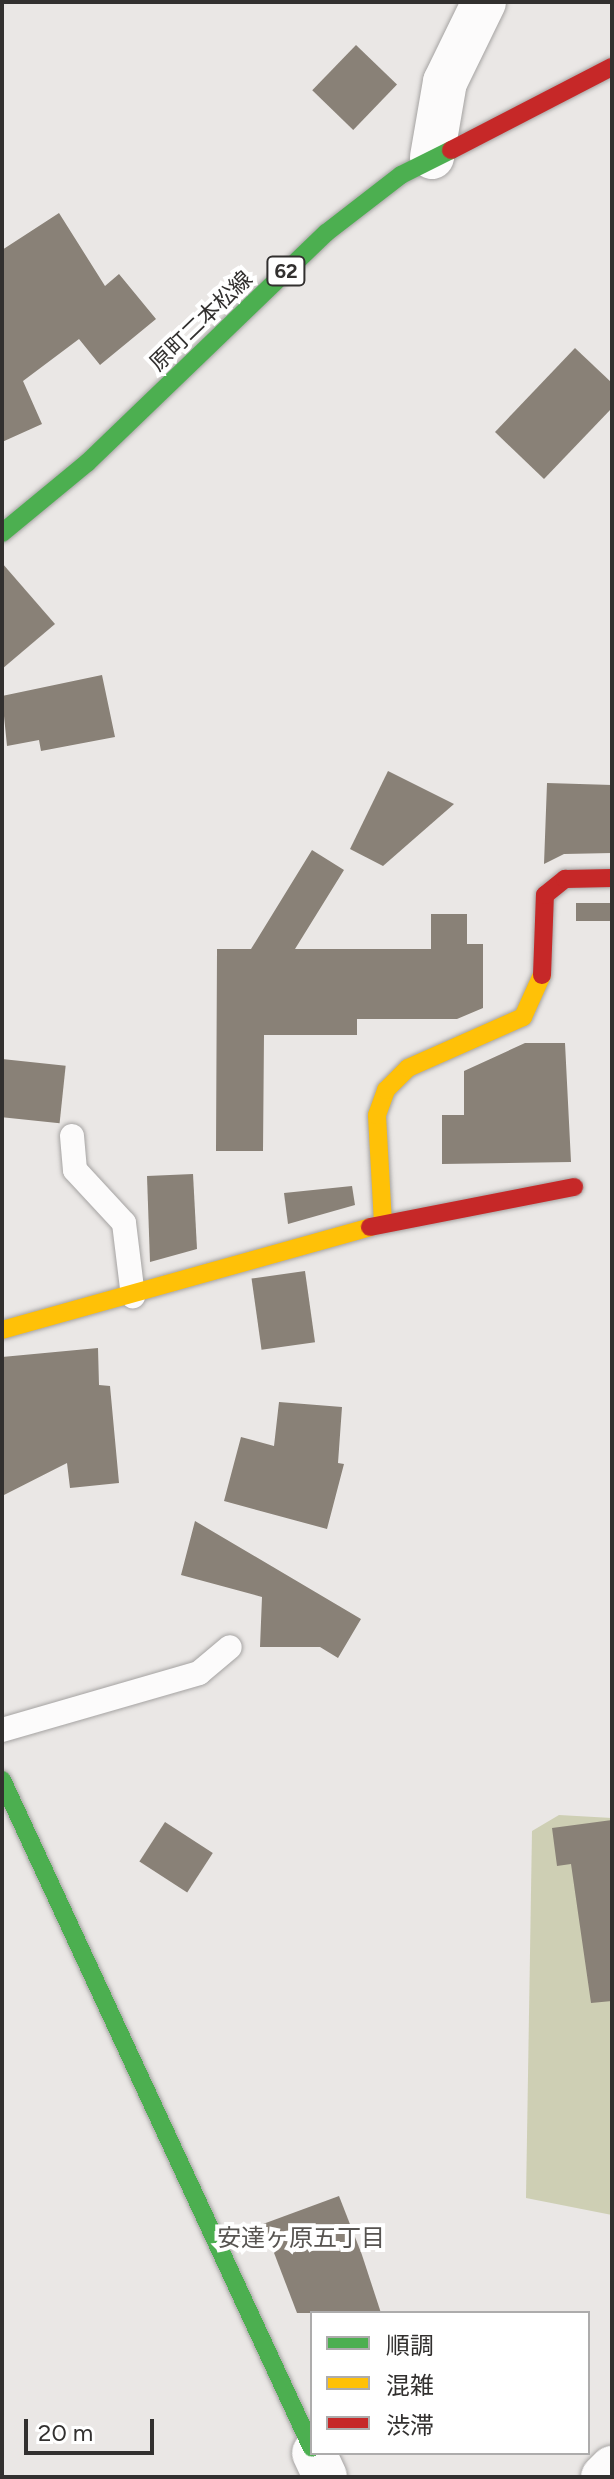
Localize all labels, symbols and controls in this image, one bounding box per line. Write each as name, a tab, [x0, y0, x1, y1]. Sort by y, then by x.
road number: 62	[266, 255, 306, 287]
street label: 原町二本松線	[144, 266, 258, 376]
district label: 安達ヶ原五丁目	[217, 2224, 385, 2252]
legend	[310, 2311, 590, 2455]
text: 順調	[386, 2331, 434, 2360]
text: 混雑	[386, 2371, 434, 2400]
scale bar	[28, 2403, 158, 2453]
text: 渋滞	[386, 2411, 434, 2440]
text: 20 m	[38, 2418, 93, 2447]

